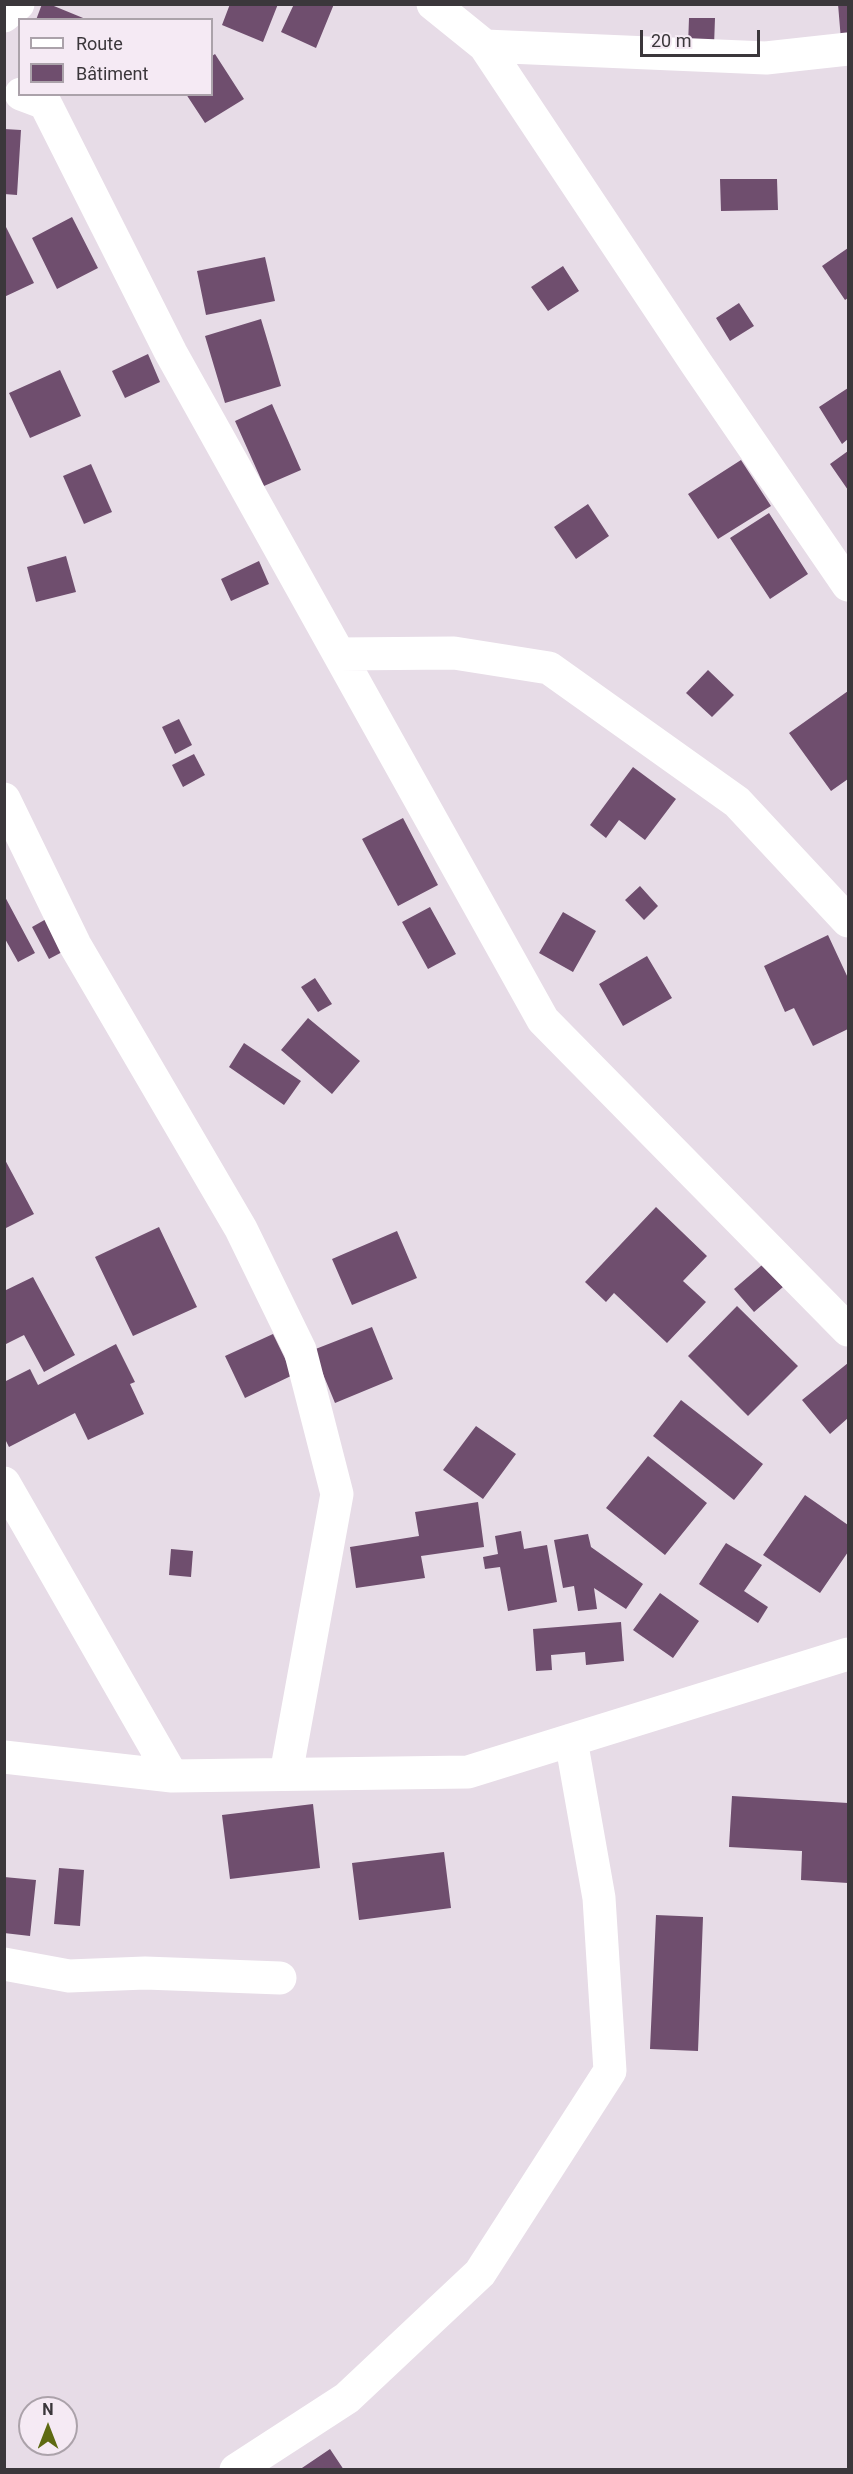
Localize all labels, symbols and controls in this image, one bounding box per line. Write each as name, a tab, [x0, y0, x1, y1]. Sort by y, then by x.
legend	[18, 18, 213, 96]
scale bar	[643, 18, 763, 56]
text: 20 m	[651, 30, 691, 51]
text: Route	[76, 33, 123, 54]
text: Bâtiment	[76, 63, 148, 84]
north arrow	[18, 2396, 78, 2456]
text: N	[42, 2400, 54, 2419]

